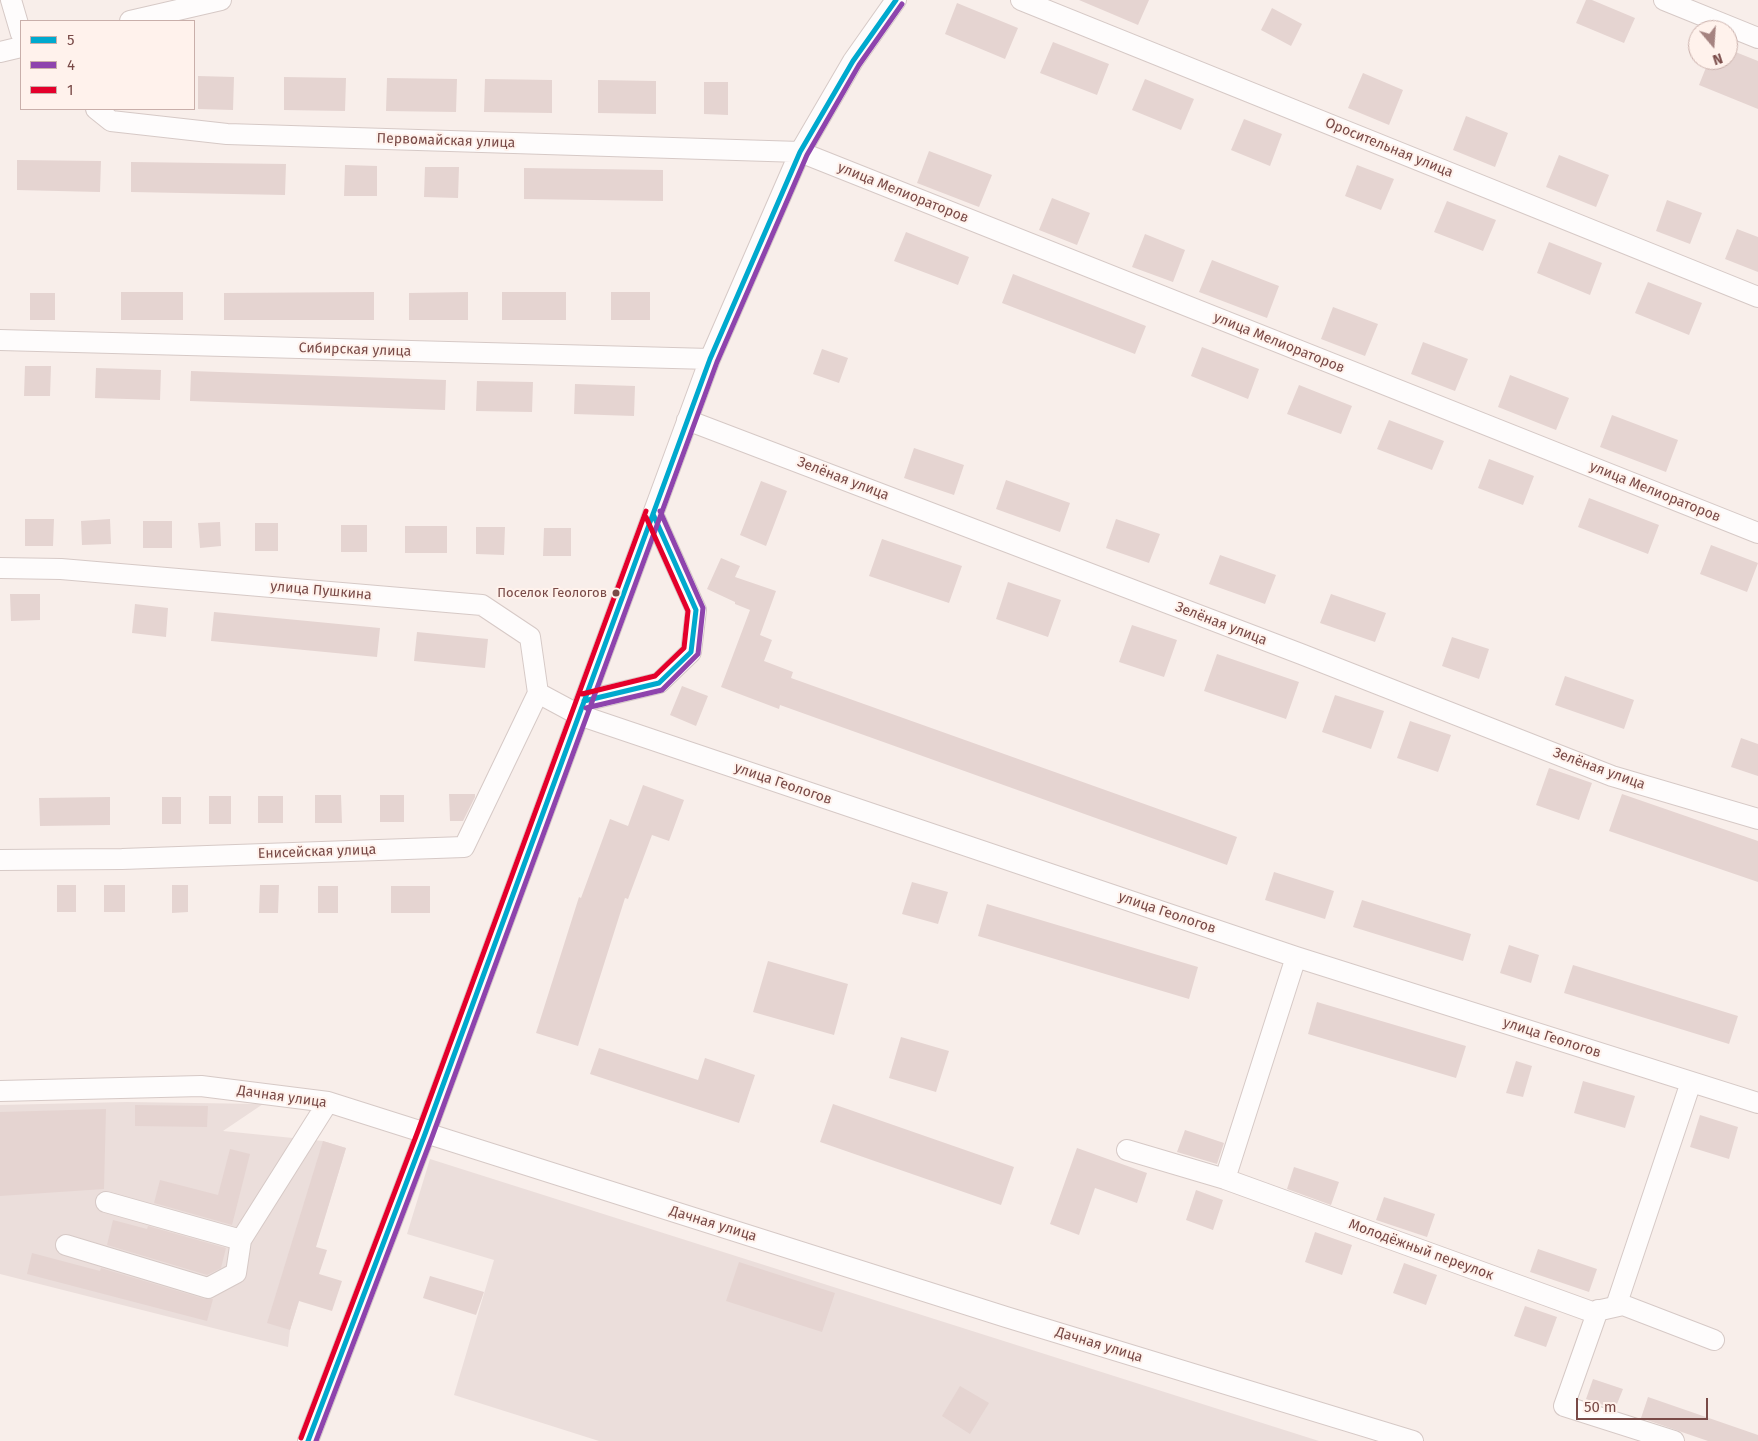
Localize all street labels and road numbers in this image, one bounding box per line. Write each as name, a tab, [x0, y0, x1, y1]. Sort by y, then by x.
street label: Оросительная улица	[1323, 115, 1455, 181]
street label: Первомайская улица	[376, 130, 516, 152]
street label: улица Мелиораторов	[835, 159, 971, 227]
street label: улица Мелиораторов	[1211, 309, 1347, 377]
street label: Сибирская улица	[298, 340, 412, 360]
street label: Зелёная улица	[795, 454, 891, 504]
street label: улица Мелиораторов	[1587, 458, 1723, 526]
street label: улица Пушкина	[270, 578, 372, 604]
street label: Зелёная улица	[1173, 599, 1269, 649]
street label: Зелёная улица	[1551, 745, 1647, 793]
street label: улица Геологов	[732, 759, 834, 809]
street label: Енисейская улица	[258, 842, 376, 862]
street label: улица Геологов	[1116, 888, 1218, 938]
street label: улица Геологов	[1501, 1014, 1603, 1062]
street label: Дачная улица	[236, 1082, 328, 1112]
street label: Дачная улица	[667, 1203, 759, 1245]
street label: Молодёжный переулок	[1346, 1216, 1496, 1284]
street label: Дачная улица	[1053, 1324, 1145, 1366]

